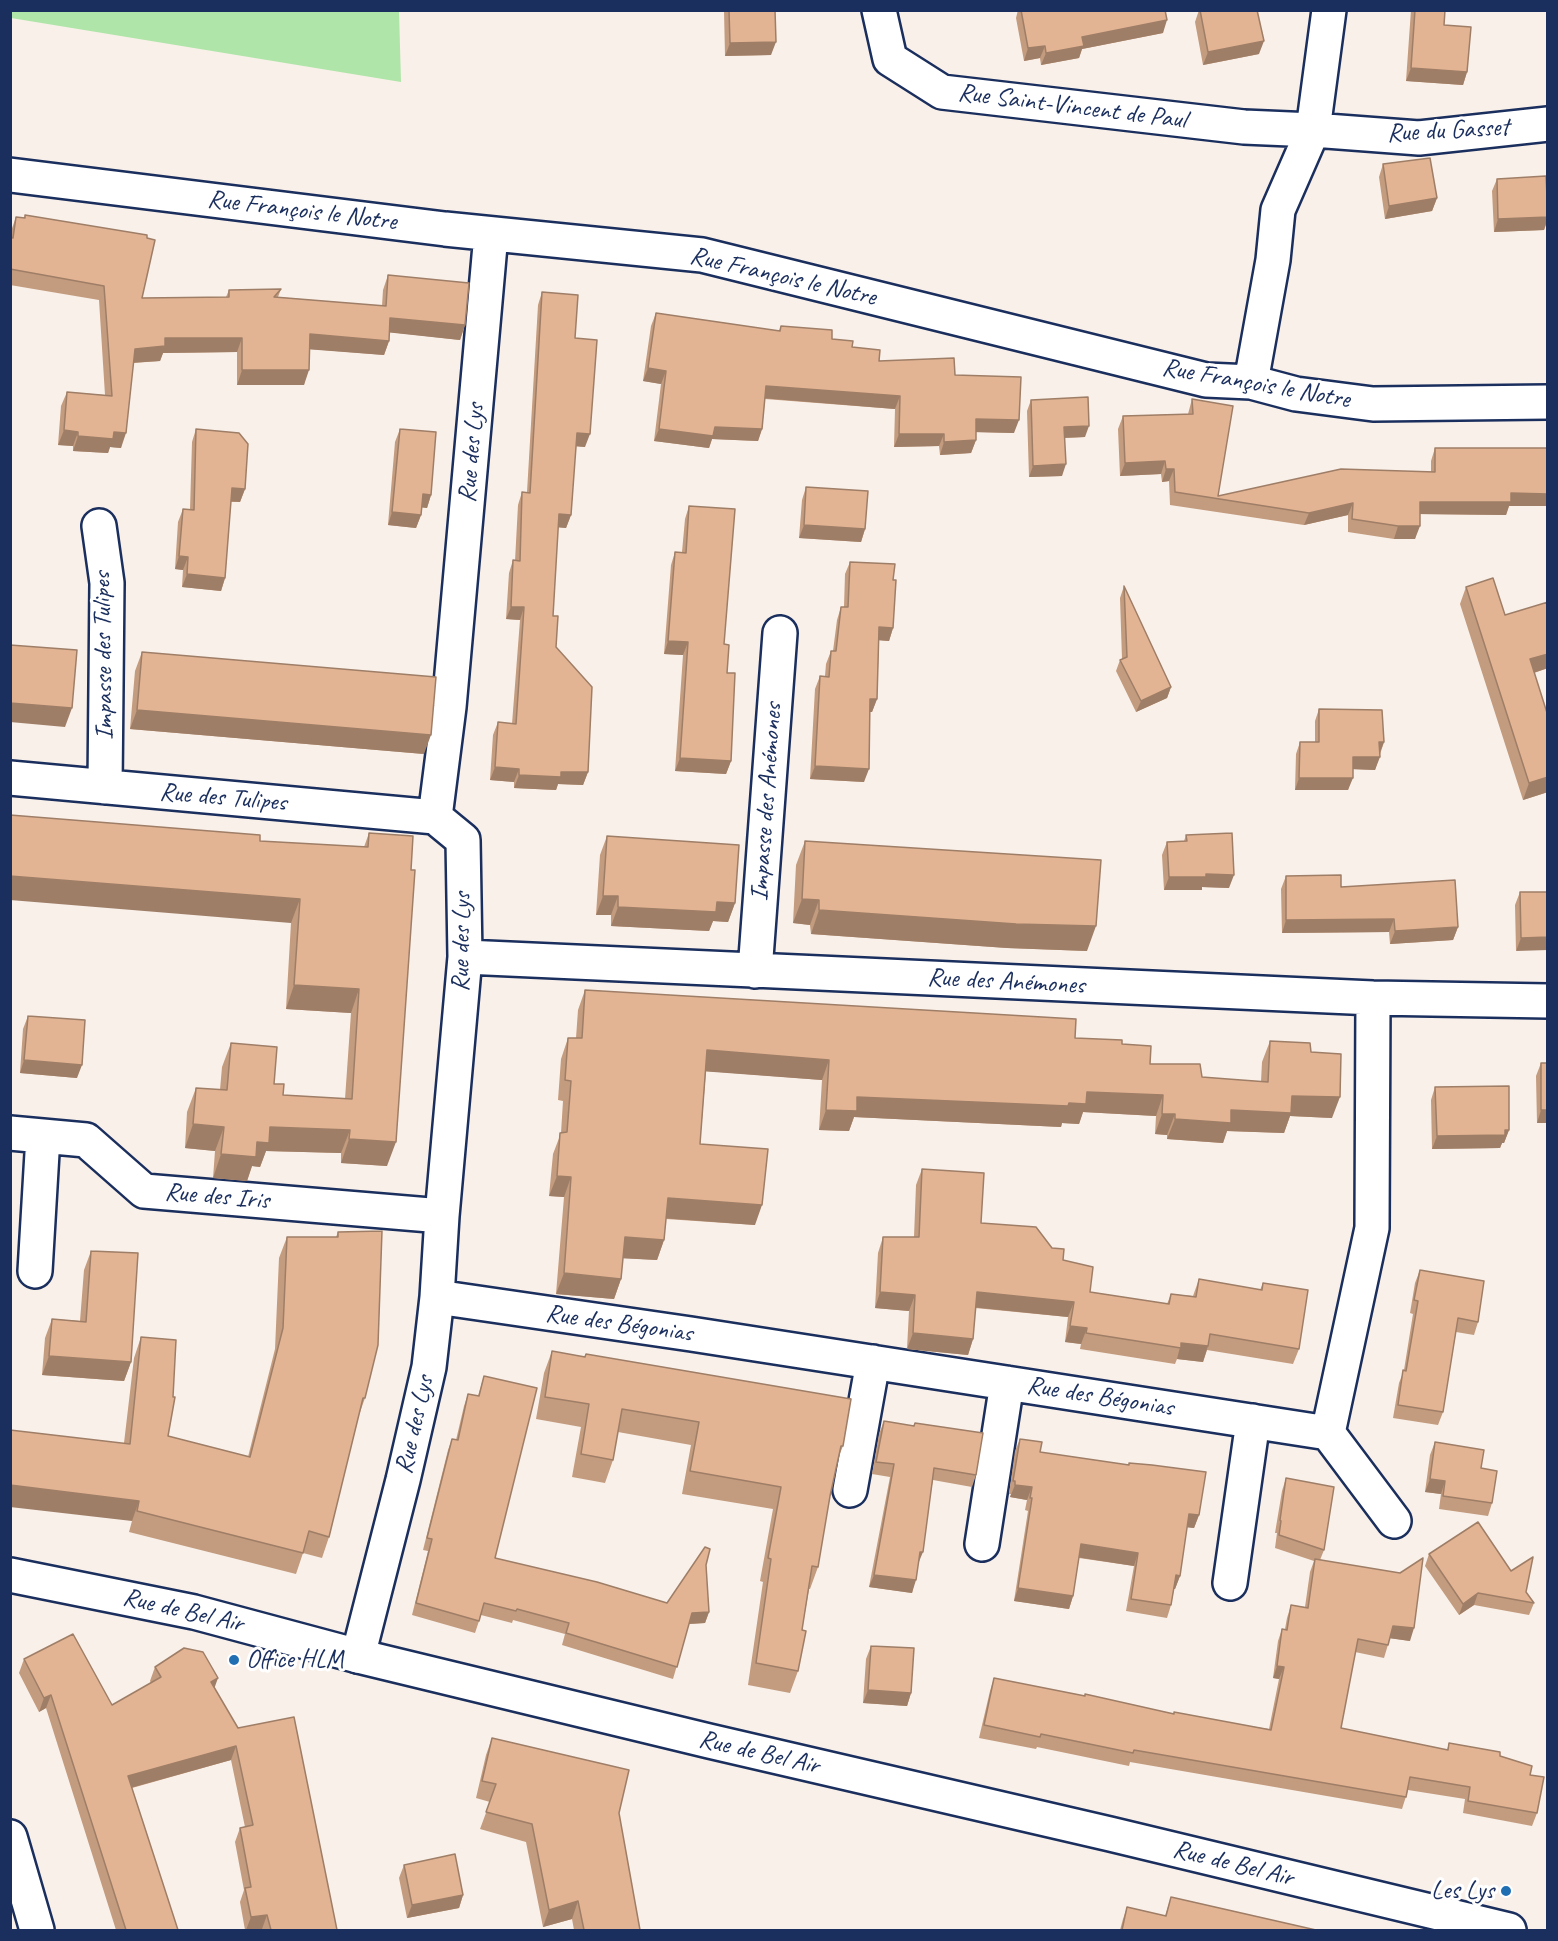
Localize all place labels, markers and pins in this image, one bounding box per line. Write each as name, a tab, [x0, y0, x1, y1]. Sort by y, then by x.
place label: Office HLM	[246, 1644, 344, 1676]
marker: Office HLM	[227, 1653, 241, 1667]
place label: Les Lys	[1431, 1875, 1494, 1907]
marker: Les Lys	[1499, 1884, 1513, 1898]

